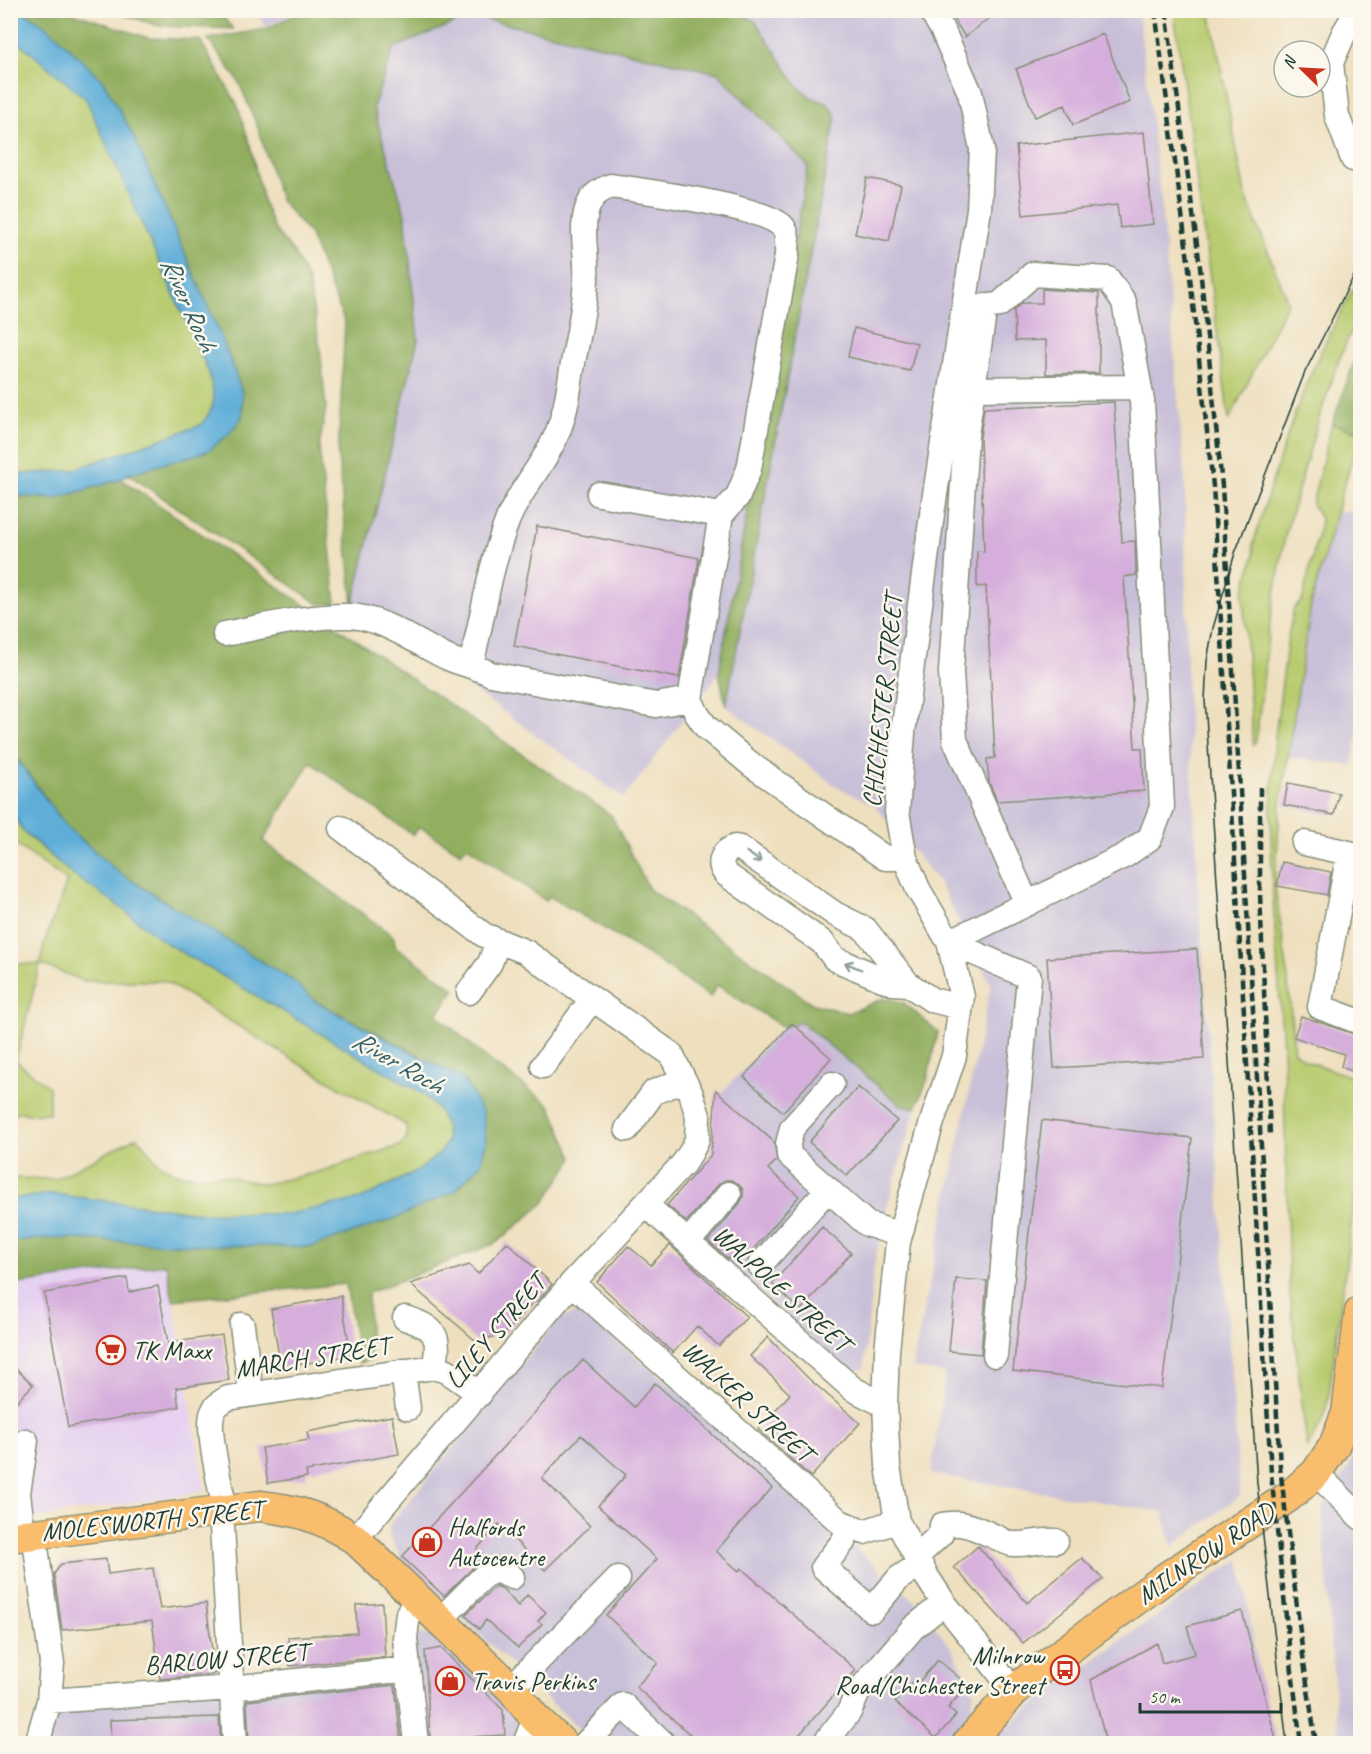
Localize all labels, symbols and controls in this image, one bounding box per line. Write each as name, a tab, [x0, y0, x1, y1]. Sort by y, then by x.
north arrow	[1272, 39, 1332, 99]
text: N	[1278, 52, 1302, 72]
water label: River Roch	[153, 252, 226, 359]
street label: CHICHESTER STREET	[855, 587, 911, 809]
one-way arrow	[745, 851, 762, 863]
one-way arrow	[844, 960, 862, 971]
water label: River Roch	[346, 1022, 452, 1103]
street label: WALPOLE STREET	[706, 1218, 862, 1363]
street label: LILEY STREET	[438, 1263, 556, 1396]
street label: MARCH STREET	[233, 1328, 397, 1386]
supermarket icon: TK Maxx	[95, 1334, 127, 1366]
place label: TK Maxx	[132, 1334, 213, 1367]
street label: WALKER STREET	[675, 1334, 825, 1473]
street label: MOLESWORTH STREET	[40, 1492, 270, 1548]
street label: MILNROW ROAD	[1130, 1494, 1282, 1612]
place label: Halfords Autocentre	[448, 1511, 546, 1574]
shop icon: Halfords Autocentre	[411, 1526, 443, 1558]
street label: BARLOW STREET	[143, 1634, 315, 1682]
place label: Milnrow Road/Chichester Street	[835, 1639, 1047, 1702]
bus stop icon: Milnrow Road/Chichester Street	[1049, 1654, 1081, 1686]
shop icon: Travis Perkins	[434, 1665, 466, 1697]
place label: Travis Perkins	[471, 1665, 597, 1698]
scale bar	[1140, 1676, 1281, 1714]
text: 50 m	[1149, 1686, 1182, 1708]

